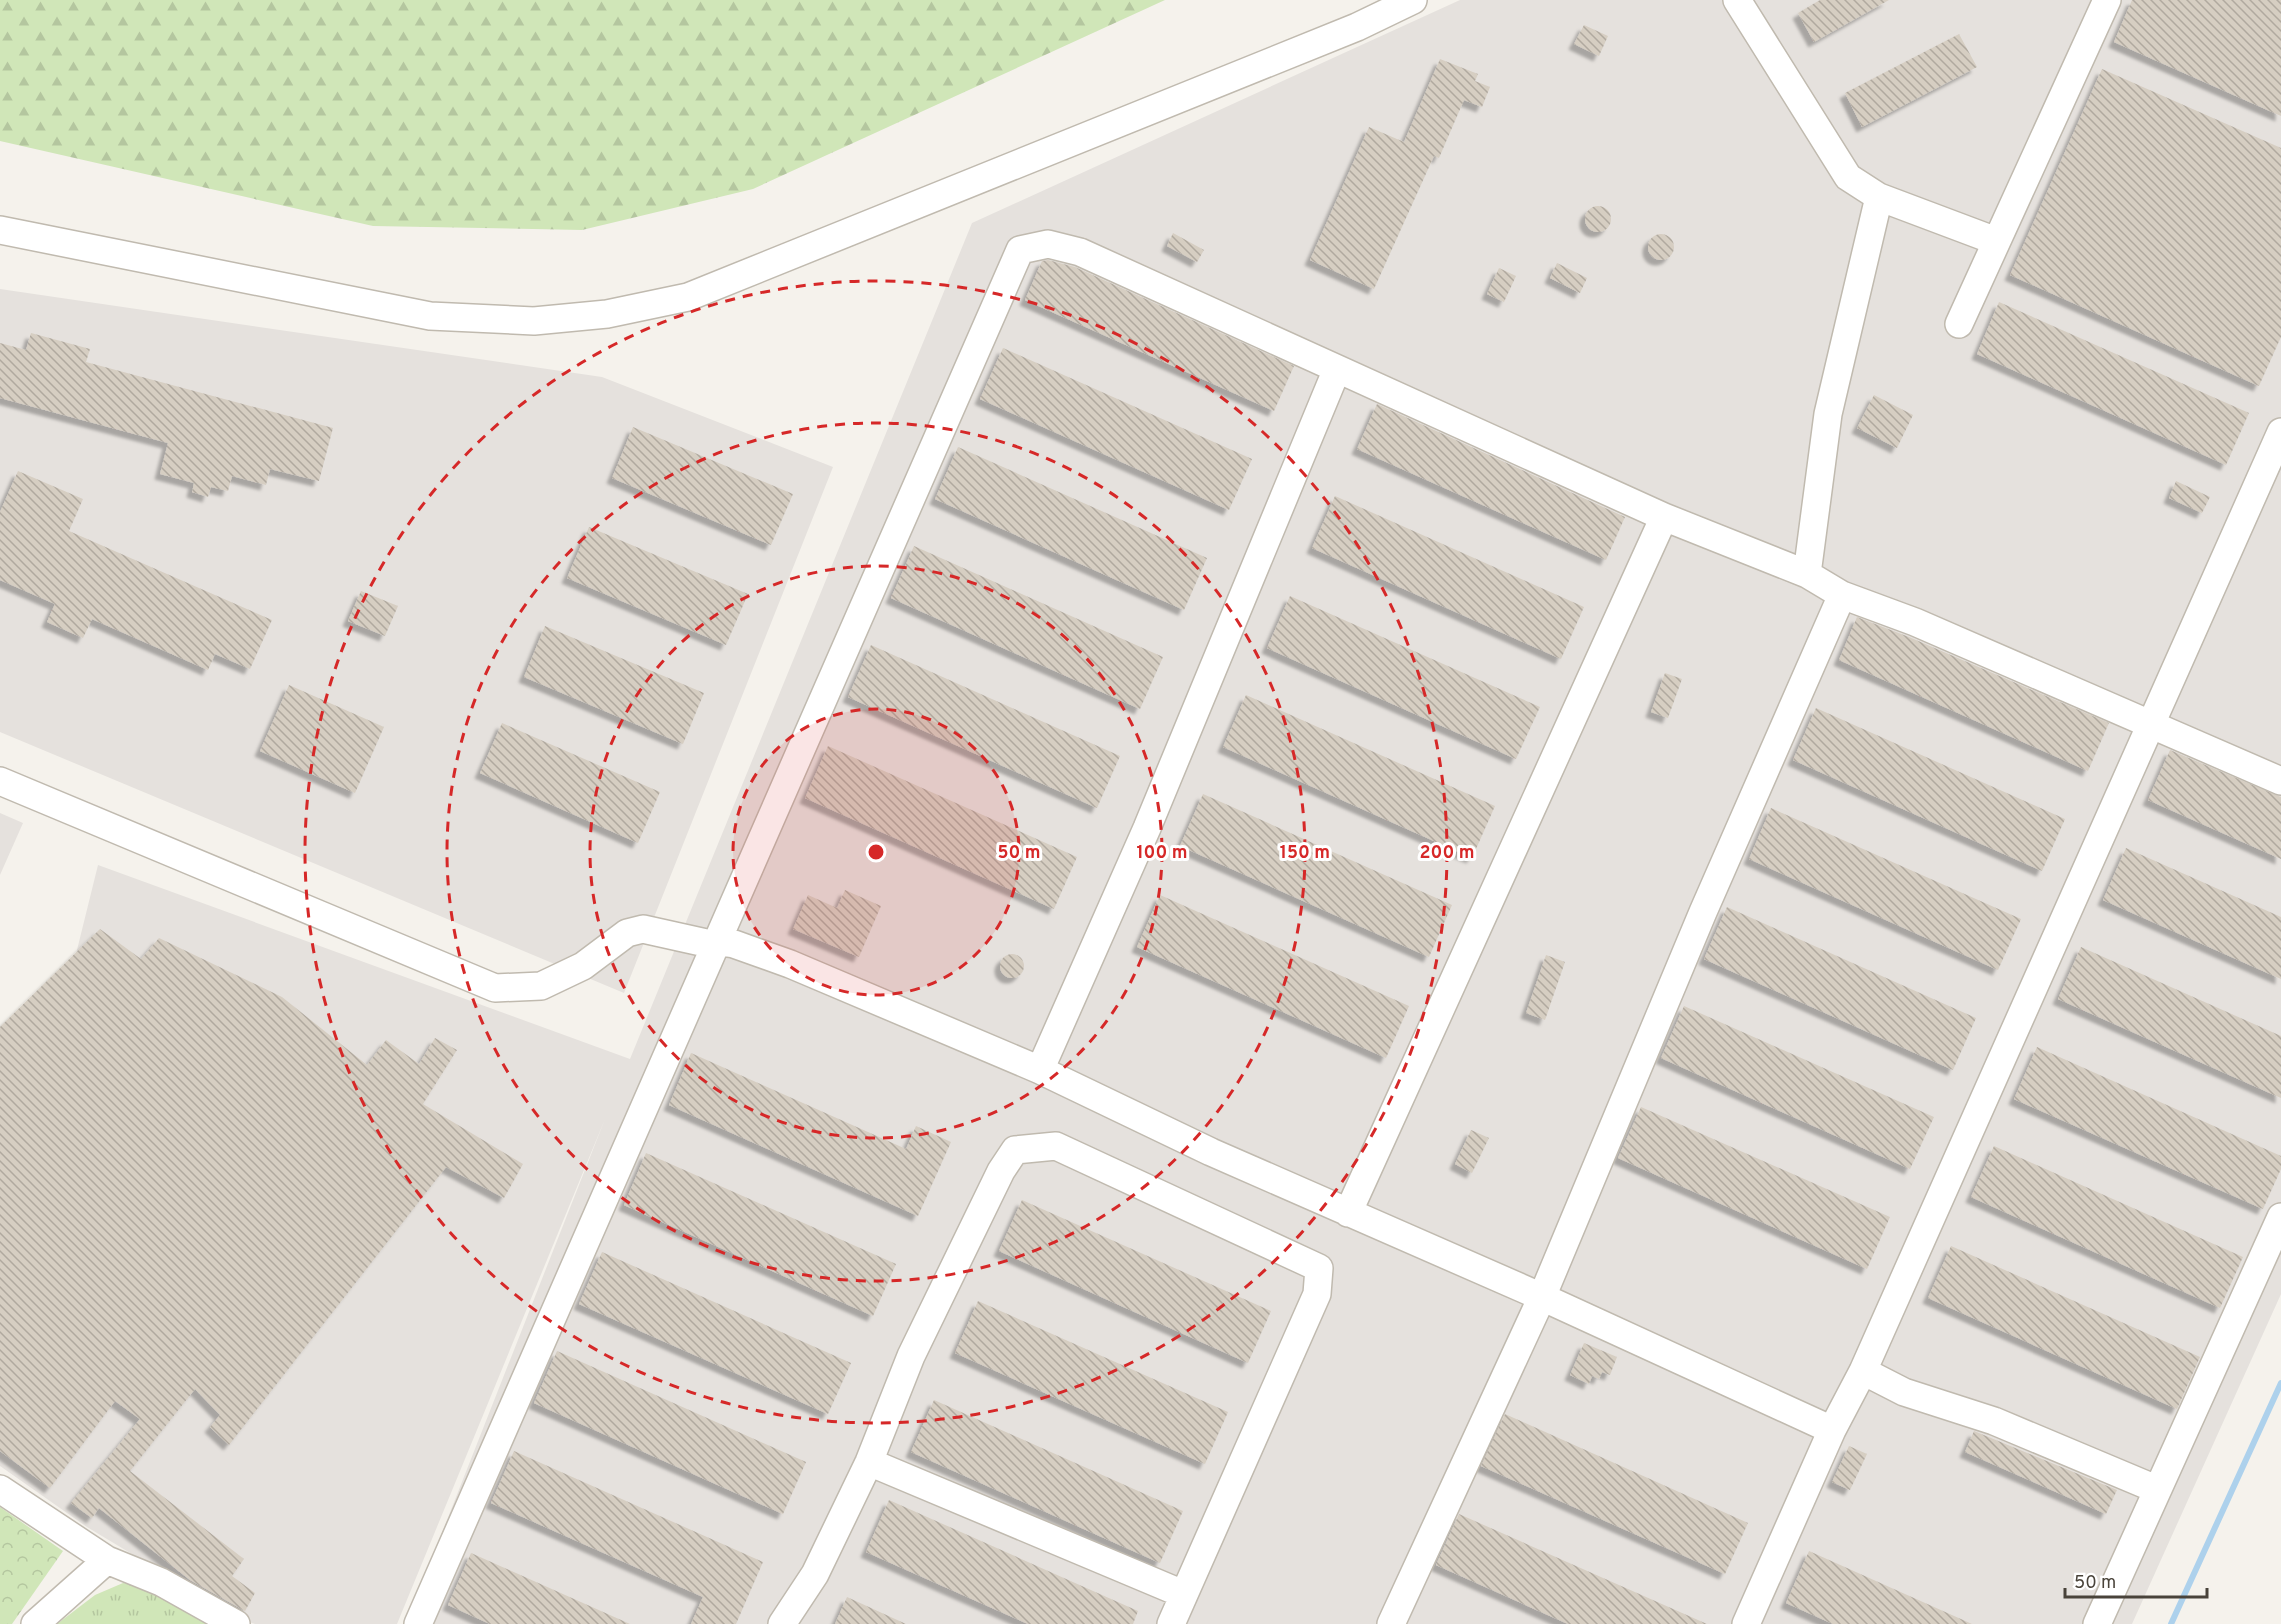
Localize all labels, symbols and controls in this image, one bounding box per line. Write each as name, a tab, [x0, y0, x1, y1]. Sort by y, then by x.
centre of rings	[866, 842, 886, 862]
text: 50 m	[997, 842, 1041, 865]
text: 100 m	[1136, 842, 1188, 865]
text: 150 m	[1280, 842, 1330, 865]
text: 200 m	[1419, 842, 1475, 865]
scale bar	[2065, 1561, 2208, 1599]
text: 50 m	[2074, 1572, 2116, 1595]

